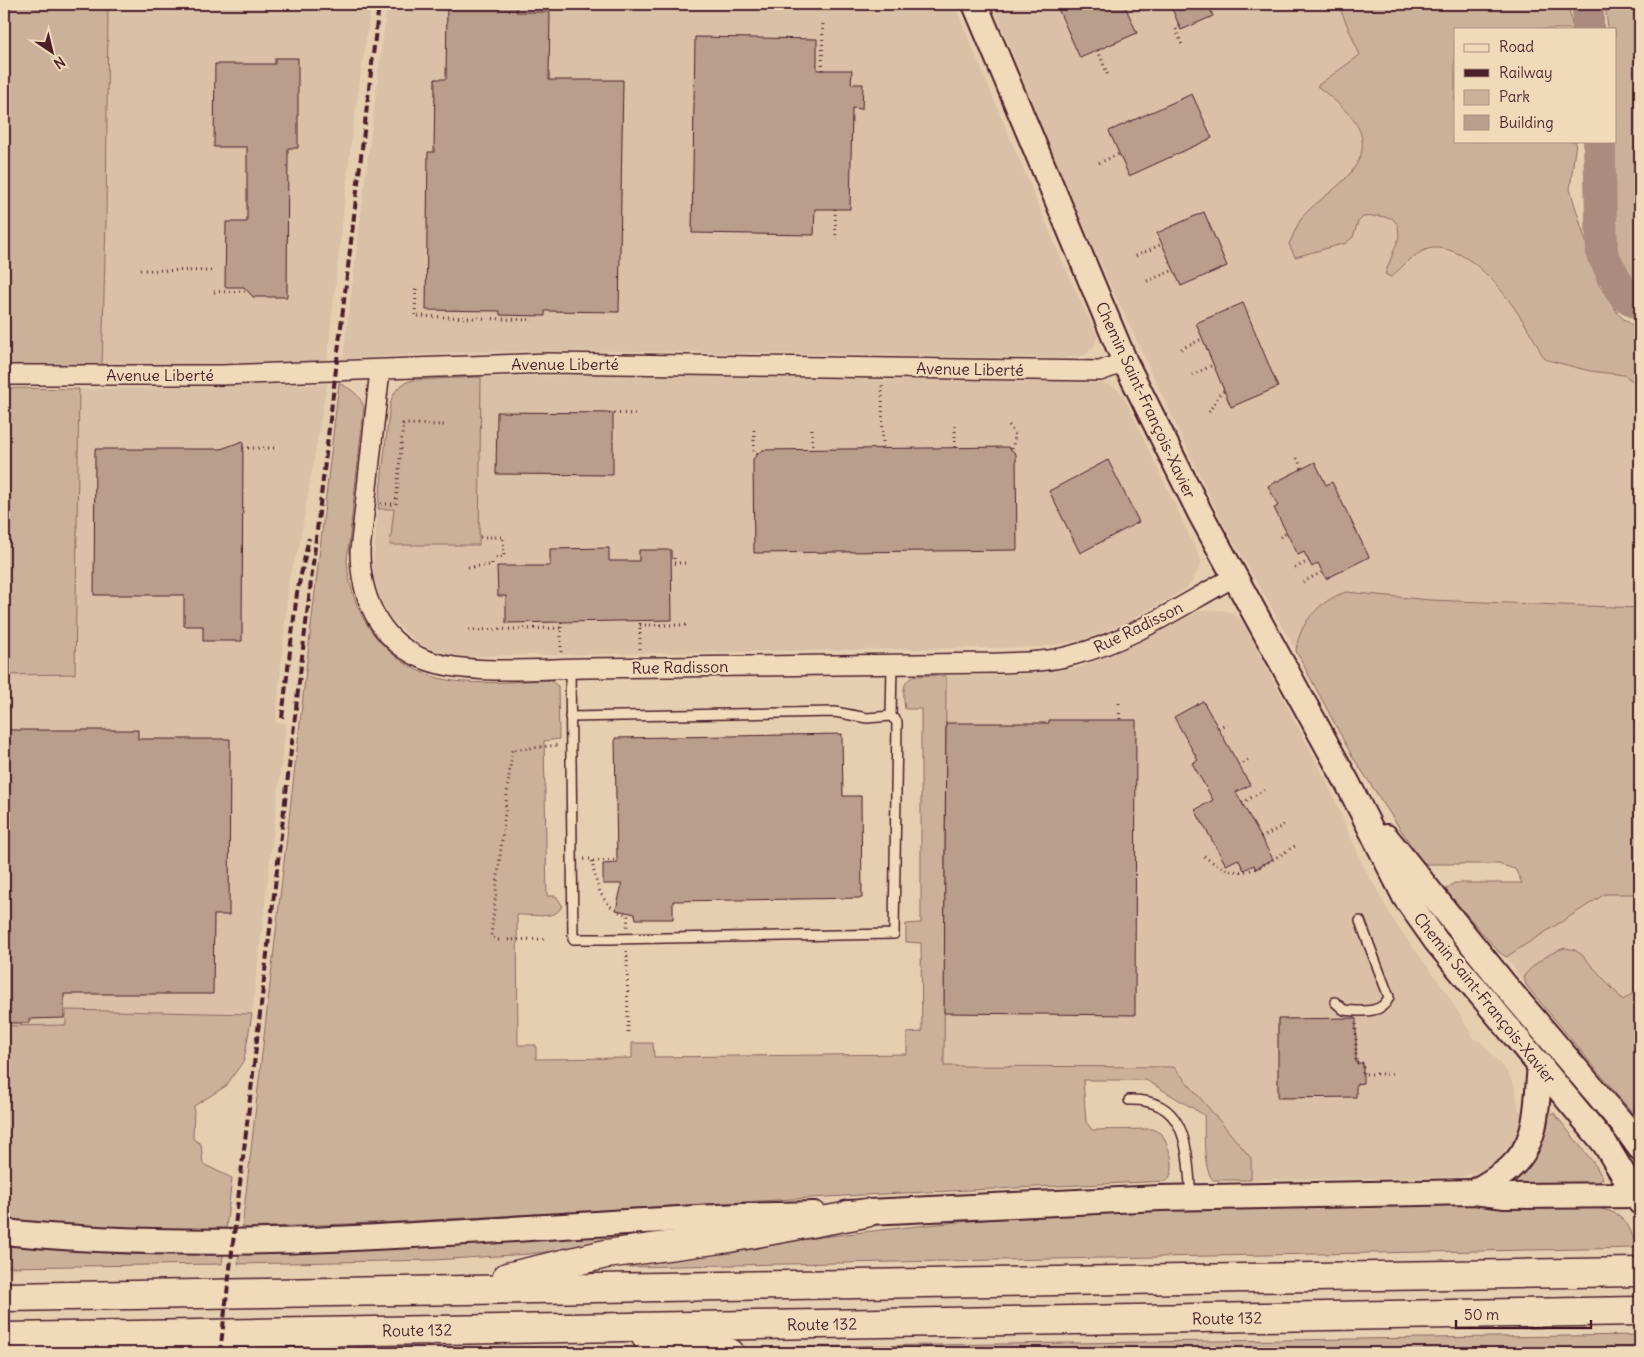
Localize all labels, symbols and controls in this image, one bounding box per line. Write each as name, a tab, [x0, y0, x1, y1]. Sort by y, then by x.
north arrow	[28, 28, 78, 78]
legend	[1454, 28, 1616, 142]
text: Road	[1499, 37, 1534, 56]
text: N	[50, 52, 69, 73]
text: Railway	[1499, 63, 1553, 82]
text: Park	[1499, 87, 1530, 106]
text: Building	[1499, 113, 1554, 132]
street label: Chemin Saint-François-Xavier	[1092, 299, 1201, 502]
street label: Avenue Liberté	[511, 354, 619, 374]
street label: Avenue Liberté	[916, 358, 1024, 380]
street label: Avenue Liberté	[106, 365, 214, 385]
street label: Rue Radisson	[1090, 597, 1186, 657]
street label: Rue Radisson	[631, 656, 729, 678]
street label: Chemin Saint-François-Xavier	[1410, 908, 1561, 1088]
scale bar	[1456, 1297, 1592, 1329]
text: 50 m	[1464, 1305, 1499, 1324]
street label: Route 132	[1192, 1307, 1263, 1329]
street label: Route 132	[787, 1313, 858, 1335]
street label: Route 132	[382, 1319, 453, 1341]

